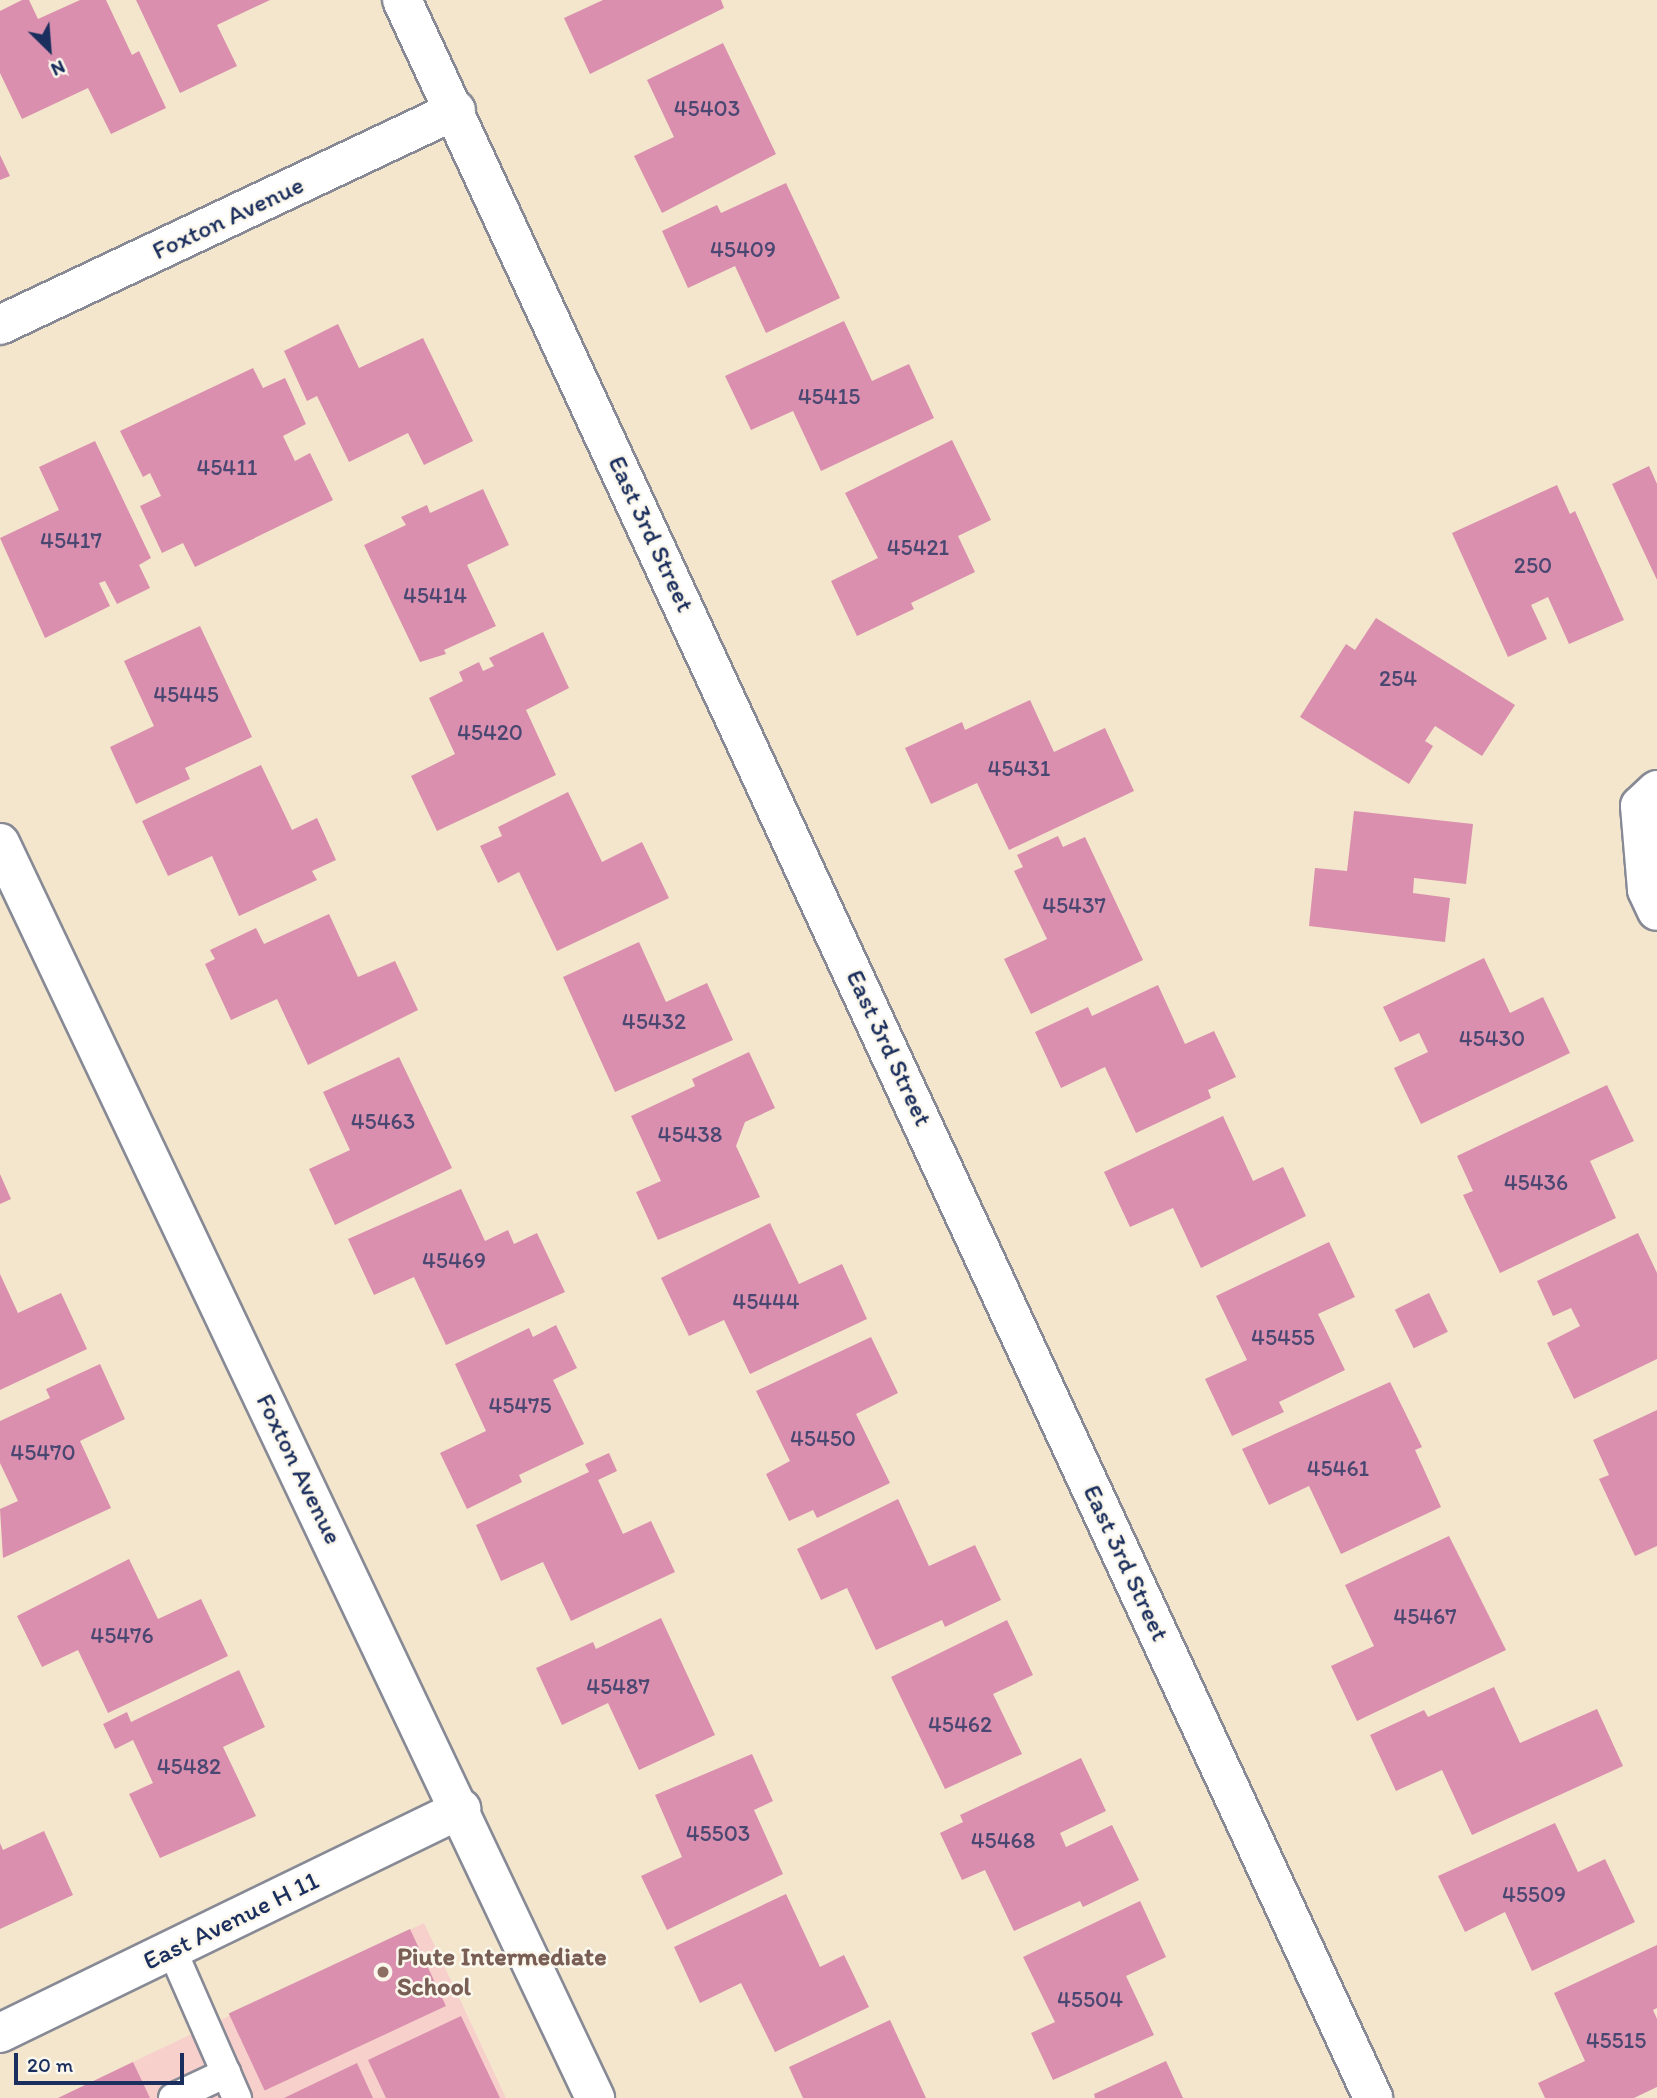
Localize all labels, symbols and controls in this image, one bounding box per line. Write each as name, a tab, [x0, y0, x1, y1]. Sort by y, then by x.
north arrow	[14, 14, 84, 84]
text: N	[47, 55, 69, 82]
house number: 45403	[674, 94, 740, 122]
street label: Foxton Avenue	[147, 169, 309, 267]
house number: 45409	[710, 235, 776, 263]
house number: 45415	[798, 382, 860, 410]
street label: East 3rd Street	[601, 451, 701, 617]
house number: 45411	[196, 453, 258, 481]
house number: 45417	[40, 526, 102, 554]
house number: 45421	[887, 533, 949, 561]
house number: 250	[1514, 551, 1552, 579]
house number: 45414	[403, 581, 467, 609]
house number: 254	[1379, 664, 1417, 692]
house number: 45445	[153, 680, 219, 708]
house number: 45420	[457, 718, 523, 746]
house number: 45431	[988, 754, 1050, 782]
house number: 45437	[1042, 891, 1106, 919]
street label: East 3rd Street	[839, 965, 939, 1131]
house number: 45432	[622, 1007, 686, 1035]
house number: 45430	[1459, 1024, 1525, 1052]
house number: 45463	[351, 1107, 415, 1135]
house number: 45438	[658, 1120, 722, 1148]
house number: 45436	[1504, 1168, 1568, 1196]
house number: 45469	[422, 1246, 486, 1274]
house number: 45444	[732, 1287, 800, 1315]
house number: 45455	[1251, 1323, 1315, 1351]
street label: Foxton Avenue	[249, 1389, 349, 1549]
house number: 45475	[488, 1391, 552, 1419]
house number: 45450	[790, 1424, 856, 1452]
house number: 45470	[10, 1438, 76, 1466]
house number: 45461	[1307, 1454, 1369, 1482]
street label: East 3rd Street	[1076, 1480, 1176, 1646]
house number: 45467	[1393, 1602, 1457, 1630]
house number: 45476	[90, 1621, 154, 1649]
house number: 45487	[586, 1672, 650, 1700]
house number: 45462	[928, 1710, 992, 1738]
house number: 45482	[157, 1752, 221, 1780]
house number: 45503	[686, 1819, 750, 1847]
house number: 45468	[971, 1826, 1035, 1854]
street label: East Avenue H 11	[139, 1865, 323, 1977]
house number: 45509	[1502, 1880, 1566, 1908]
place label: Piute Intermediate School	[397, 1941, 608, 2002]
marker: Piute Intermediate School	[375, 1964, 391, 1980]
house number: 45504	[1057, 1985, 1123, 2013]
house number: 45515	[1586, 2026, 1646, 2054]
scale bar	[18, 2038, 187, 2082]
text: 20 m	[27, 2052, 73, 2077]

